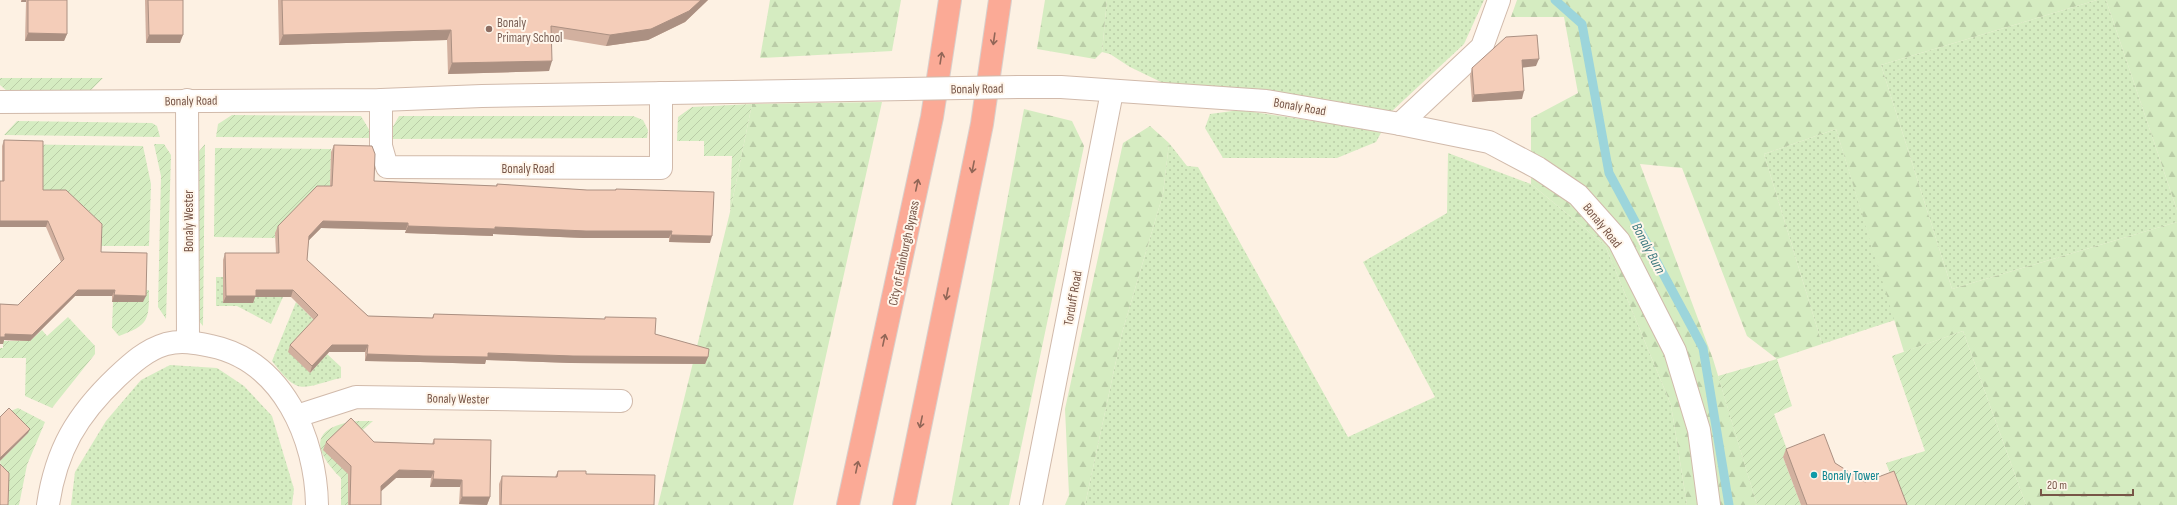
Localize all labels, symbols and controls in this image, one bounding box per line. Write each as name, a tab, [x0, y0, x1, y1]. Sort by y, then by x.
place label: Bonaly Primary School	[497, 15, 562, 46]
marker: Bonaly Primary School	[484, 24, 494, 34]
one-way arrow	[990, 32, 998, 45]
one-way arrow	[937, 52, 945, 65]
street label: Bonaly Road	[950, 81, 1004, 97]
street label: Bonaly Road	[164, 93, 218, 109]
street label: Bonaly Road	[1272, 95, 1327, 119]
one-way arrow	[969, 160, 977, 173]
street label: Bonaly Road	[502, 161, 554, 177]
one-way arrow	[914, 179, 922, 192]
street label: Bonaly Wester	[181, 190, 197, 252]
street label: City of Edinburgh Bypass	[885, 199, 923, 307]
street label: Bonaly Road	[1579, 200, 1625, 251]
water label: Bonaly Burn	[1628, 220, 1669, 277]
street label: Torduff Road	[1060, 270, 1086, 327]
one-way arrow	[943, 287, 951, 300]
one-way arrow	[880, 334, 888, 347]
street label: Bonaly Wester	[427, 390, 489, 408]
one-way arrow	[917, 415, 925, 428]
one-way arrow	[853, 461, 861, 474]
place label: Bonaly Tower	[1822, 468, 1879, 484]
marker: Bonaly Tower	[1809, 470, 1819, 480]
scale bar	[2041, 471, 2133, 497]
text: 20 m	[2047, 478, 2067, 493]

